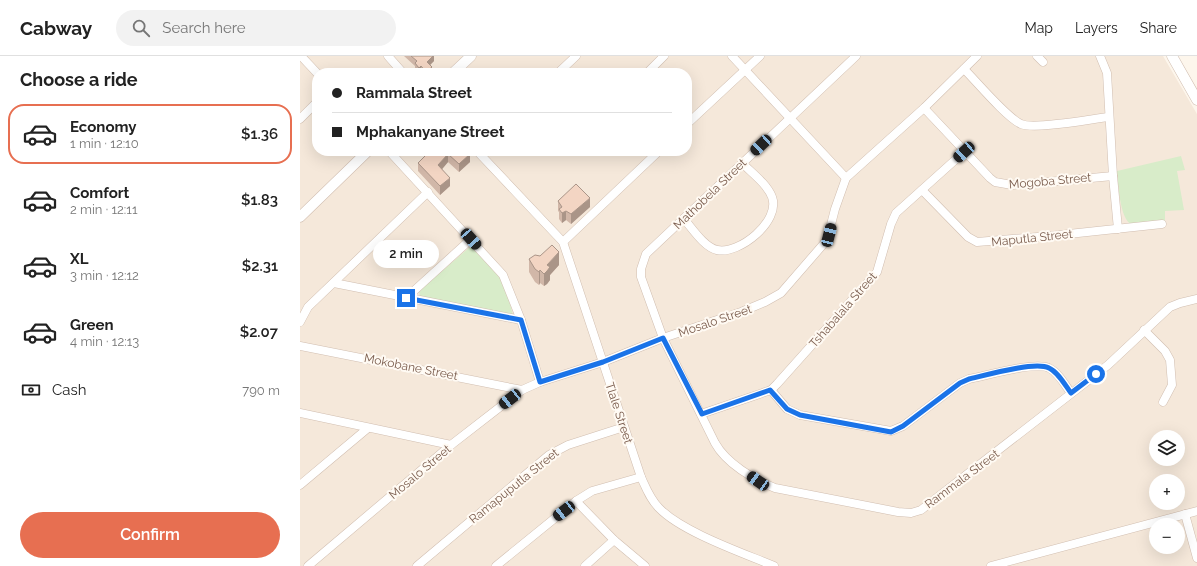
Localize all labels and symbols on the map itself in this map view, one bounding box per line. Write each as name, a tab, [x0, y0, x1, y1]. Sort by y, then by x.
car	[748, 132, 774, 158]
car	[951, 140, 977, 164]
street label: Mathobela Street	[671, 156, 749, 232]
street label: Mogoba Street	[1008, 170, 1092, 192]
car	[820, 222, 838, 248]
car	[459, 226, 483, 252]
street label: Maputla Street	[991, 227, 1073, 249]
callout: 2 min	[373, 240, 439, 268]
street label: Tshabalala Street	[806, 269, 880, 351]
route end	[397, 289, 415, 307]
street label: Mosalo Street	[676, 302, 754, 340]
street label: Mokobane Street	[363, 351, 459, 383]
route start	[1087, 365, 1105, 383]
street label: Tlale Street	[602, 381, 636, 445]
car	[497, 387, 523, 411]
street label: Mosalo Street	[386, 442, 454, 502]
street label: Ramapuputla Street	[466, 446, 562, 526]
street label: Rammala Street	[922, 447, 1002, 511]
car	[745, 469, 771, 493]
car	[551, 499, 577, 523]

